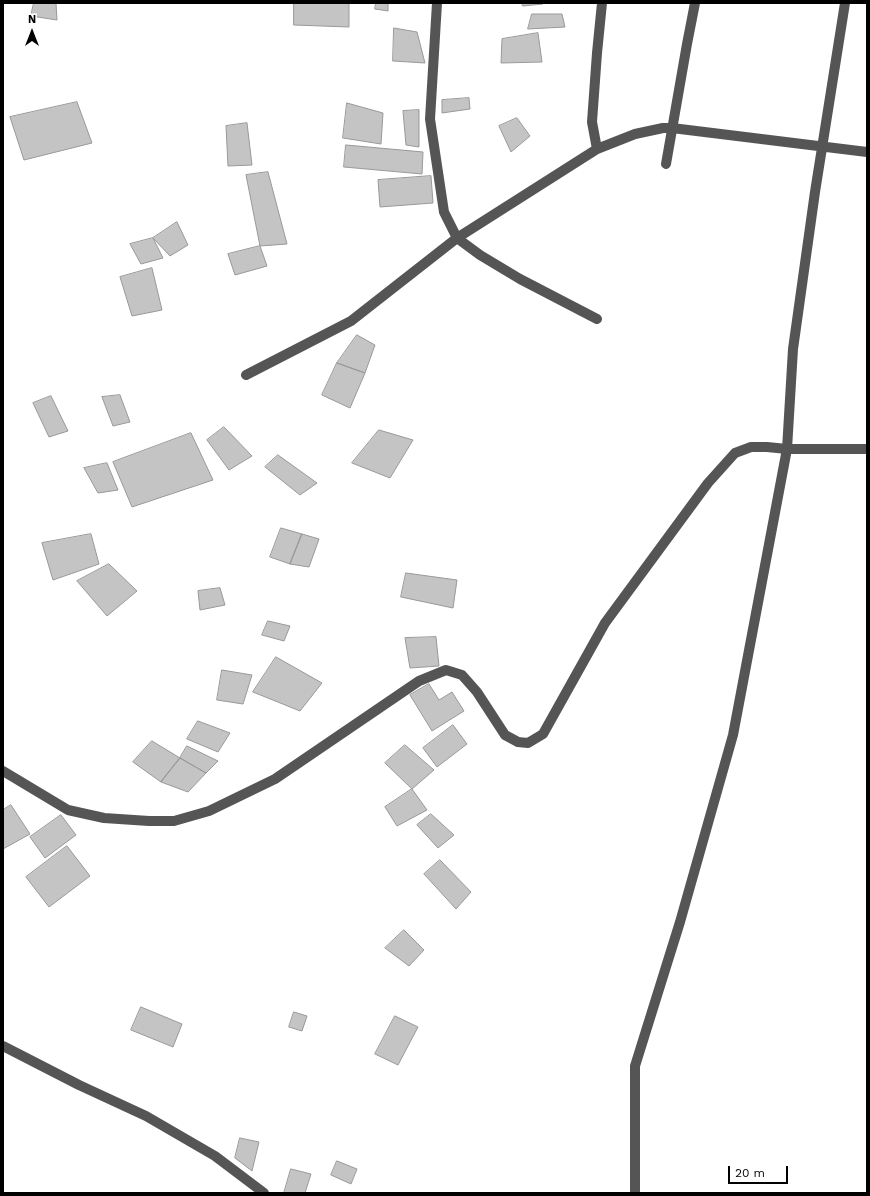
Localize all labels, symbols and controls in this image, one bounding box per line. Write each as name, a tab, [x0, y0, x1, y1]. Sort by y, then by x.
north arrow	[12, 12, 52, 52]
text: N	[28, 13, 36, 26]
scale bar	[730, 1158, 790, 1184]
text: 20 m	[735, 1166, 765, 1180]

